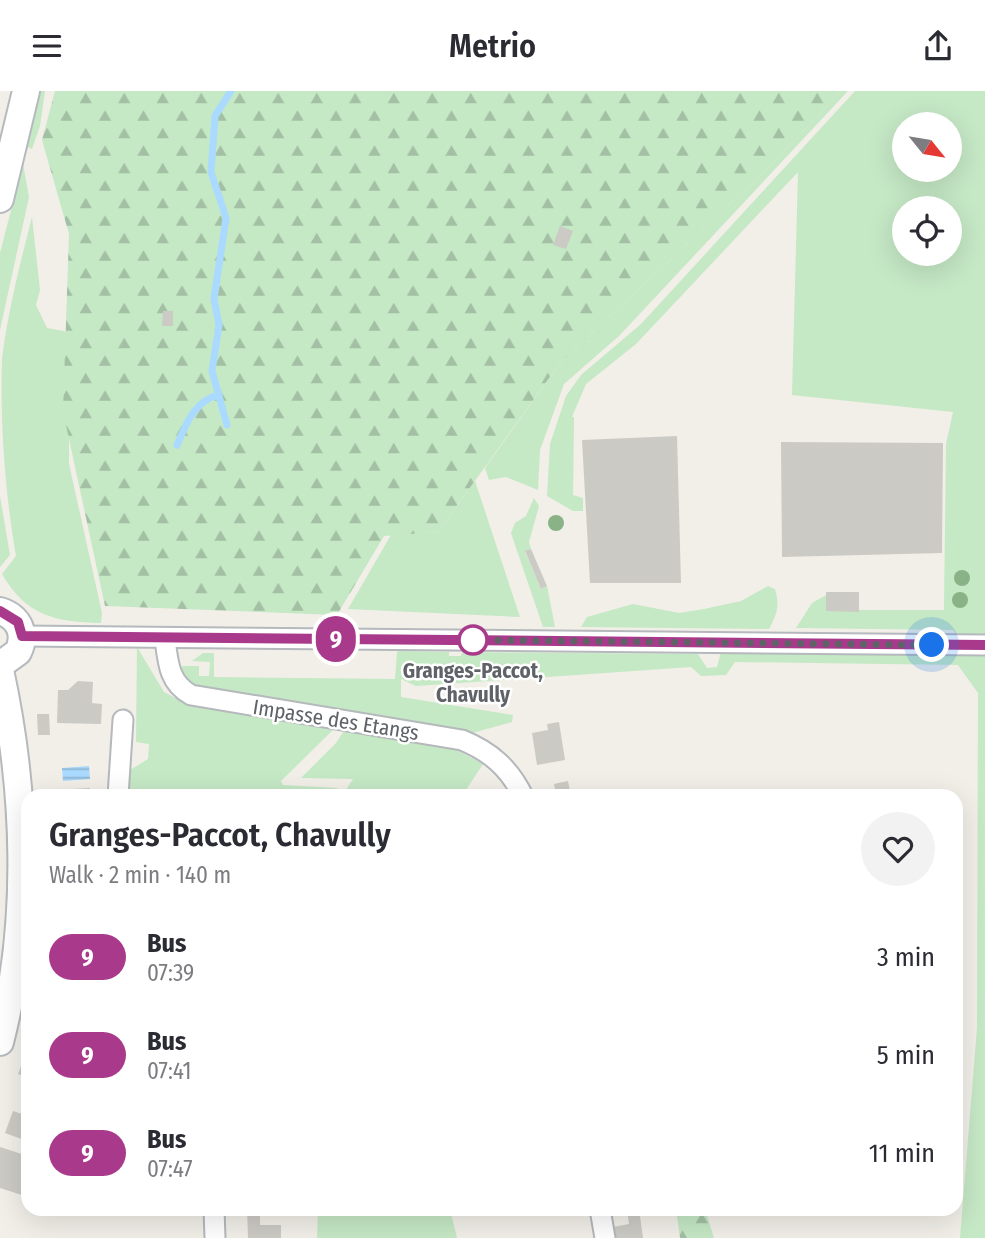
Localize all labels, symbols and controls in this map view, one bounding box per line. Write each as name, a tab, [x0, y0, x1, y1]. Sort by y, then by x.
icon: menu	[28, 27, 66, 65]
text: Metrio	[449, 27, 536, 65]
icon: share	[919, 27, 957, 65]
north arrow	[892, 112, 962, 182]
map controls	[892, 112, 962, 266]
button: locate	[892, 196, 962, 266]
line badge: 9	[313, 616, 359, 662]
text: 9	[330, 625, 342, 653]
marker: Granges-Paccot, Chavully	[458, 625, 488, 655]
your location	[914, 627, 949, 662]
place label: Granges-Paccot, Chavully	[403, 658, 543, 708]
street label: Impasse des Etangs	[251, 694, 421, 746]
button: heart	[861, 812, 935, 886]
text: Granges-Paccot, Chavully	[49, 815, 391, 855]
text: Walk · 2 min · 140 m	[49, 861, 231, 889]
text: Bus	[147, 928, 186, 959]
text: 3 min	[877, 942, 935, 973]
text: 9	[81, 943, 94, 971]
text: 07:39	[147, 959, 194, 987]
text: Bus	[147, 1026, 186, 1057]
text: 5 min	[877, 1040, 935, 1071]
text: 9	[81, 1041, 94, 1069]
text: 07:41	[147, 1057, 192, 1085]
text: Bus	[147, 1124, 186, 1155]
text: 11 min	[869, 1138, 935, 1169]
text: 9	[81, 1139, 94, 1167]
text: 07:47	[147, 1155, 193, 1183]

